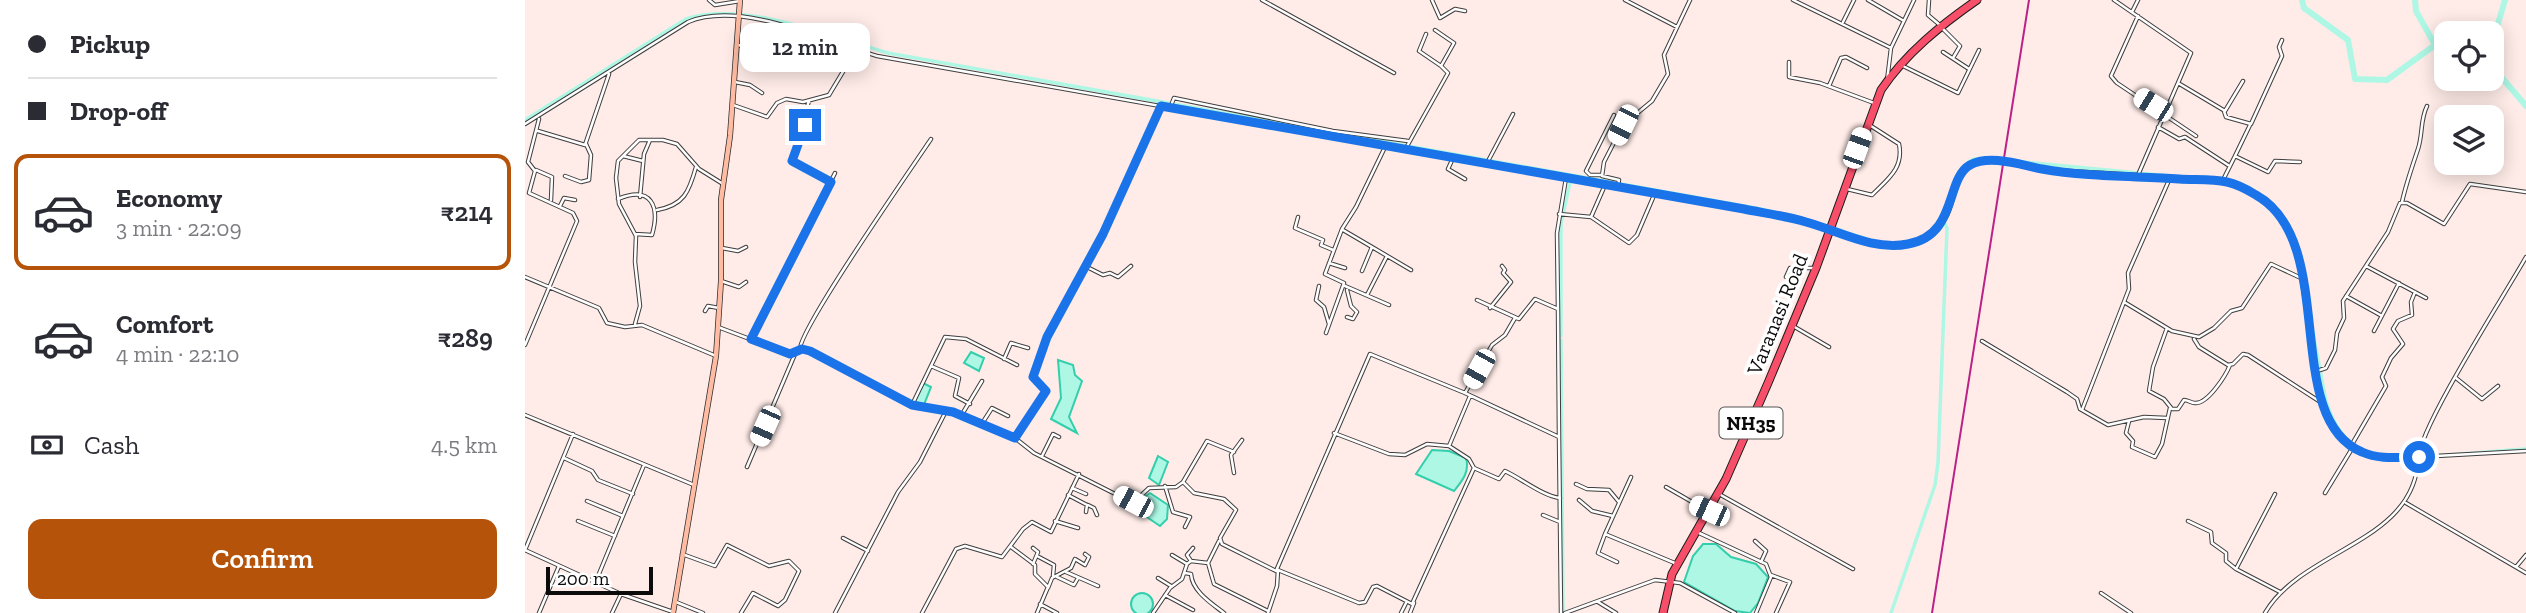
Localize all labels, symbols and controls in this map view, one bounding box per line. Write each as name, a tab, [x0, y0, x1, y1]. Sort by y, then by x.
map controls	[2434, 21, 2504, 175]
button: locate	[2434, 21, 2504, 91]
callout: 12 min	[740, 24, 870, 72]
text: Pickup	[70, 28, 150, 60]
text: 12 min	[772, 33, 838, 61]
car	[2130, 85, 2177, 125]
text: Drop-off	[70, 95, 167, 127]
car	[1605, 102, 1642, 148]
button: layers	[2434, 105, 2504, 175]
route end	[789, 109, 821, 141]
car	[1840, 125, 1875, 171]
icon: car	[32, 181, 95, 244]
text: Economy	[116, 182, 222, 214]
text: ₹214	[440, 196, 493, 228]
text: 3 min · 22:09	[116, 214, 242, 242]
street label: Varanasi Road	[1741, 249, 1813, 379]
icon: car	[32, 307, 95, 370]
text: Comfort	[116, 308, 213, 340]
text: ₹289	[437, 322, 493, 354]
text: 4 min · 22:10	[116, 340, 240, 368]
car	[1460, 346, 1499, 392]
car	[747, 403, 784, 449]
road number: NH35	[1719, 408, 1783, 438]
icon: cash	[28, 426, 66, 464]
text: Cash	[84, 429, 139, 461]
text: 4.5 km	[431, 431, 497, 459]
route start	[2403, 441, 2435, 473]
car	[1110, 483, 1157, 521]
car	[1686, 493, 1733, 529]
button: Confirm	[28, 519, 497, 599]
scale bar	[546, 564, 653, 596]
text: 200 m	[557, 567, 609, 590]

